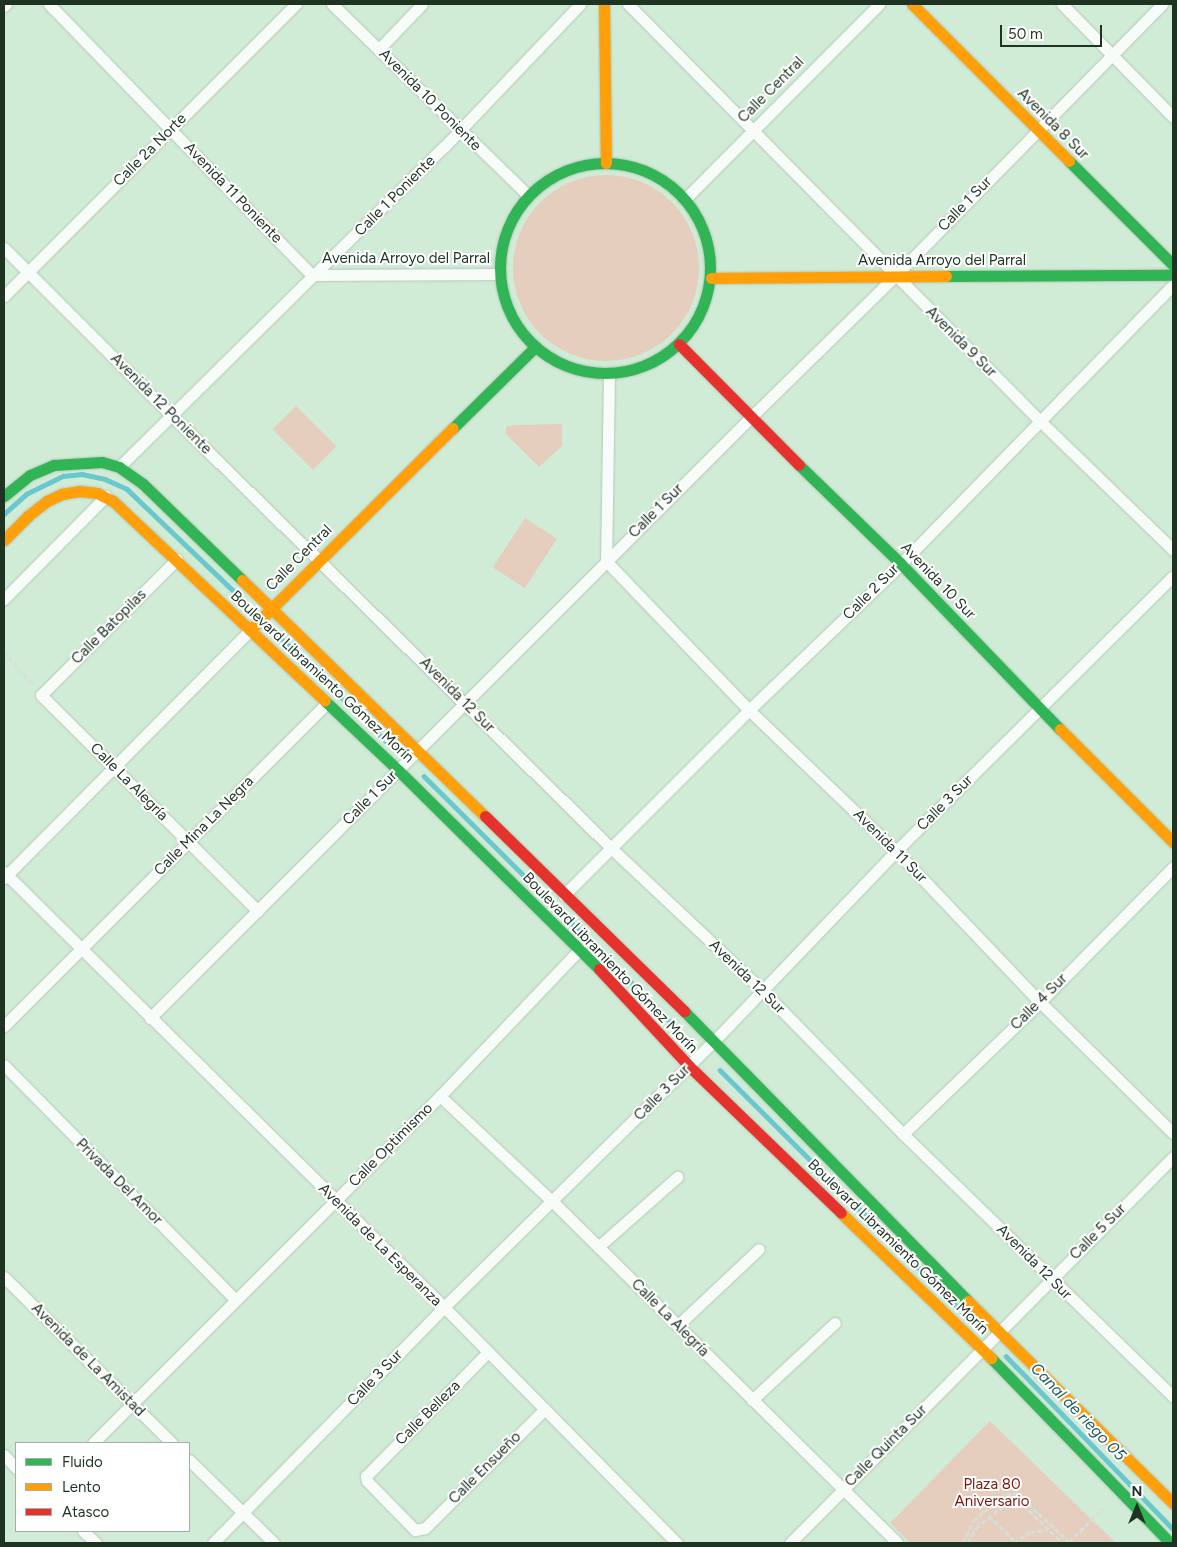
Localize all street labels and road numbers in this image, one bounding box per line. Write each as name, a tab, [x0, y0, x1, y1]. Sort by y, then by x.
street label: Avenida 10 Poniente	[375, 45, 485, 155]
street label: Calle Central	[734, 53, 808, 127]
street label: Avenida 8 Sur	[1014, 85, 1092, 163]
street label: Calle 2a Norte	[110, 110, 190, 190]
street label: Avenida 11 Poniente	[180, 139, 286, 247]
street label: Calle 1 Poniente	[351, 152, 439, 240]
street label: Calle 1 Sur	[934, 173, 996, 235]
street label: Avenida Arroyo del Parral	[322, 250, 490, 268]
street label: Avenida Arroyo del Parral	[858, 252, 1026, 270]
street label: Avenida 9 Sur	[922, 303, 1000, 381]
street label: Avenida 12 Poniente	[107, 350, 215, 458]
street label: Calle 1 Sur	[625, 480, 687, 542]
street label: Calle Central	[262, 521, 336, 595]
street label: Avenida 10 Sur	[897, 539, 979, 623]
street label: Calle 2 Sur	[839, 560, 903, 624]
street label: Calle Batopilas	[68, 586, 150, 668]
street label: Boulevard Libramiento Gómez Morín	[226, 587, 418, 767]
street label: Avenida 12 Sur	[416, 654, 498, 736]
street label: Calle La Alegría	[86, 739, 172, 825]
street label: Calle 1 Sur	[339, 767, 401, 829]
street label: Calle 3 Sur	[913, 771, 977, 835]
street label: Calle Mina La Negra	[150, 772, 258, 880]
street label: Avenida 11 Sur	[850, 806, 930, 886]
street label: Boulevard Libramiento Gómez Morín	[519, 869, 701, 1057]
street label: Avenida 12 Sur	[705, 936, 789, 1018]
street label: Calle 4 Sur	[1007, 970, 1071, 1034]
street label: Calle 3 Sur	[630, 1061, 694, 1125]
street label: Calle Optimismo	[345, 1099, 437, 1191]
street label: Privada Del Amor	[72, 1135, 166, 1229]
street label: Boulevard Libramiento Gómez Morín	[804, 1156, 992, 1338]
street label: Avenida de La Esperanza	[315, 1180, 445, 1310]
street label: Calle 5 Sur	[1066, 1200, 1130, 1264]
street label: Avenida 12 Sur	[993, 1221, 1075, 1303]
street label: Calle La Alegría	[627, 1275, 713, 1361]
street label: Avenida de La Amistad	[28, 1300, 148, 1420]
street label: Calle 3 Sur	[344, 1346, 406, 1410]
street label: Calle Belleza	[392, 1377, 464, 1449]
street label: Calle Quinta Sur	[841, 1401, 931, 1491]
street label: Calle Ensueño	[445, 1428, 525, 1508]

